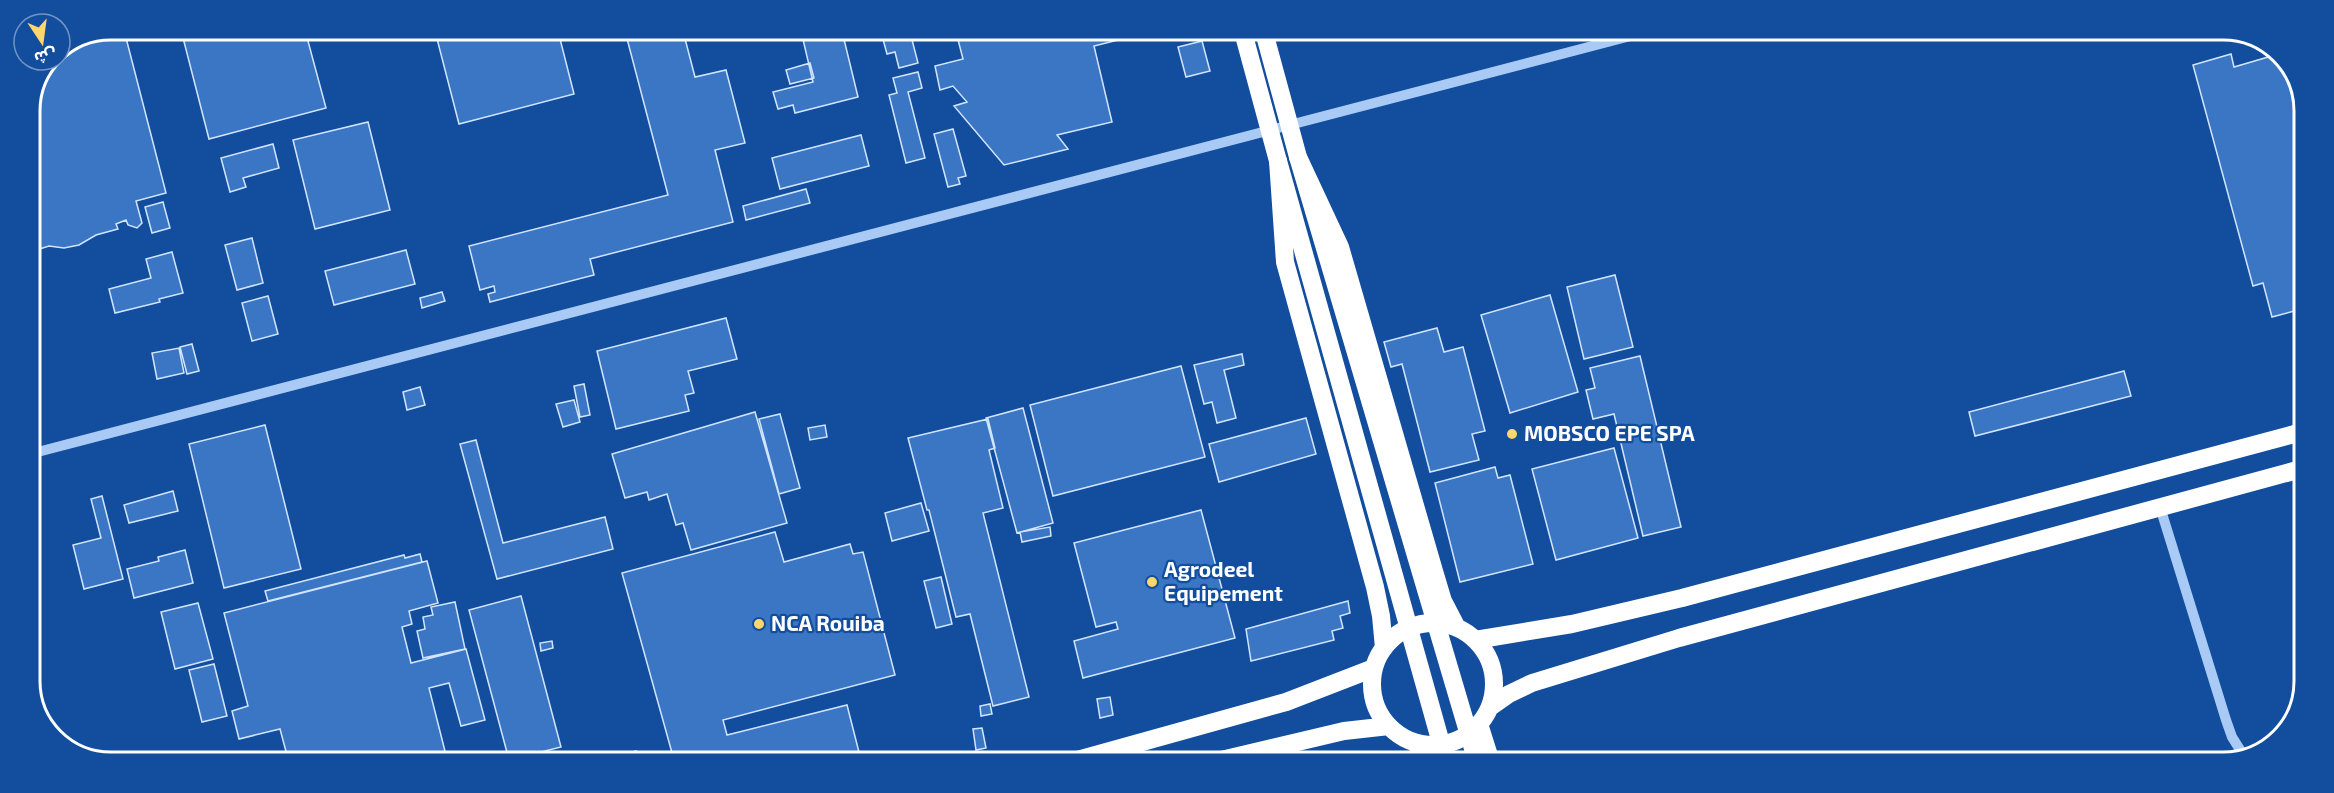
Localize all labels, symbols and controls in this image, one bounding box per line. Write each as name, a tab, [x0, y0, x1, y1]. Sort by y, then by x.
north arrow	[12, 12, 72, 72]
text: ش	[32, 44, 58, 69]
place label: MOBSCO EPE SPA	[1524, 420, 1695, 445]
marker: MOBSCO EPE SPA	[1505, 427, 1519, 441]
place label: Agrodeel Equipement	[1164, 556, 1283, 605]
marker: Agrodeel Equipement	[1145, 575, 1159, 589]
place label: NCA Rouiba	[771, 610, 885, 635]
marker: NCA Rouiba	[752, 617, 766, 631]

